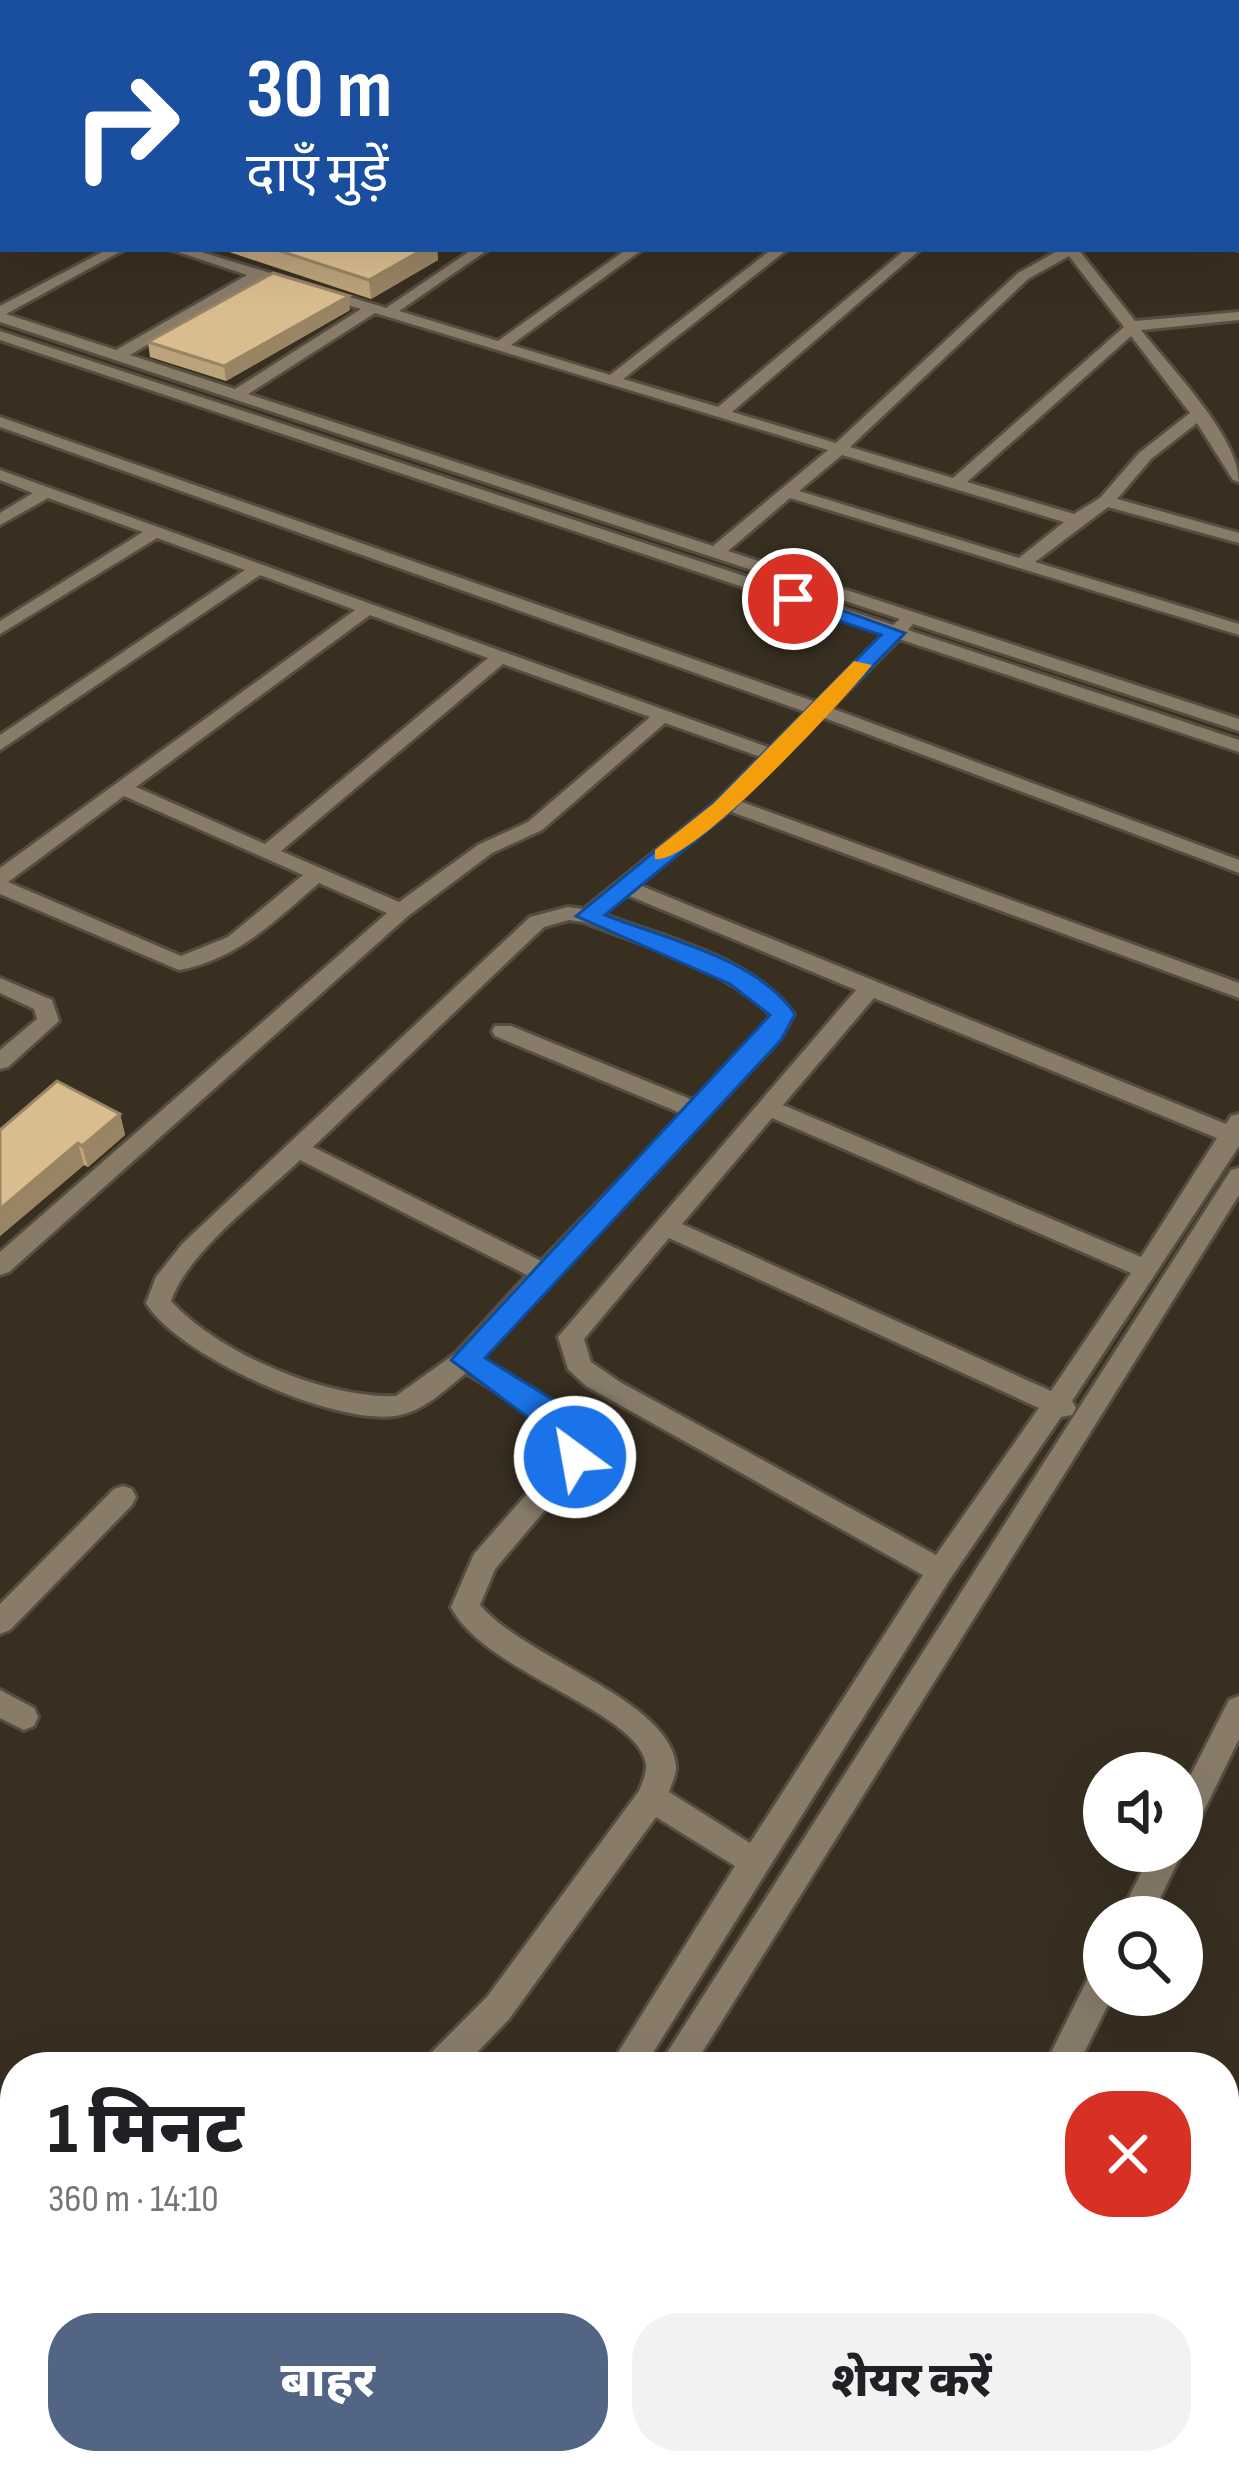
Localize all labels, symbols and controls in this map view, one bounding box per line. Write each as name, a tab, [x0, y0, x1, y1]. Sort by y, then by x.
text: 30 m	[246, 40, 392, 141]
icon: right	[48, 48, 204, 204]
text: दाएँ मुड़ें	[246, 142, 388, 207]
pin	[742, 548, 844, 650]
icon: arrive	[760, 566, 826, 632]
position arrow	[512, 1394, 638, 1520]
map controls	[1083, 1752, 1203, 2016]
button: sound	[1083, 1752, 1203, 1872]
button: search	[1083, 1896, 1203, 2016]
text: 1 मिनट	[48, 2087, 244, 2174]
button: close	[1065, 2091, 1191, 2217]
text: 360 m · 14:10	[48, 2176, 219, 2223]
button: बाहर	[48, 2313, 608, 2451]
button: शेयर करें	[632, 2313, 1191, 2451]

